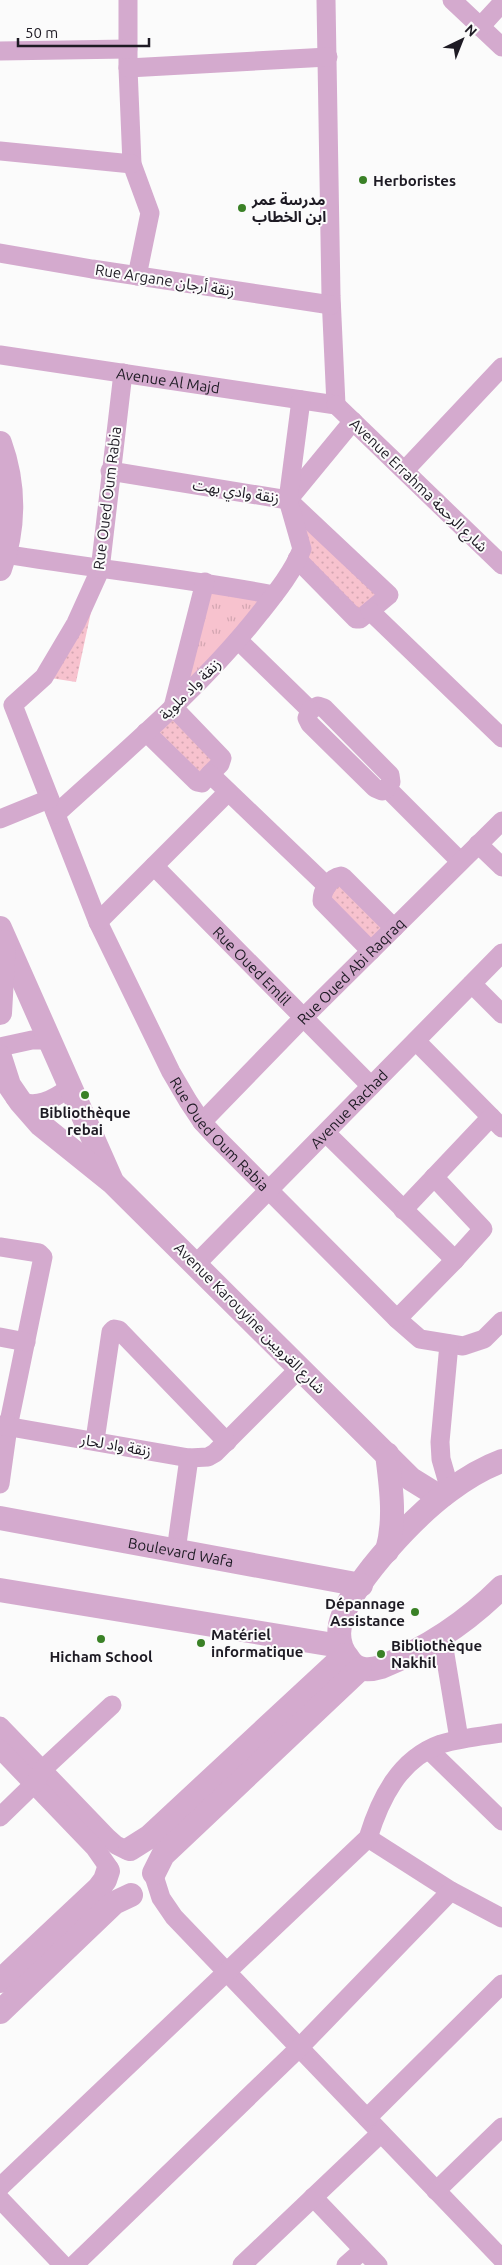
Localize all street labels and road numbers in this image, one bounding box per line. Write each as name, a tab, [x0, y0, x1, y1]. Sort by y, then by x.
street label: Rue Argane زنقة أرجان	[94, 261, 236, 300]
street label: Avenue Al Majd	[115, 364, 221, 396]
street label: Avenue Errahma شارع الرحمة	[344, 415, 491, 558]
street label: Rue Oued Oum Rabia	[90, 425, 124, 571]
street label: زنقة وادي بهت	[191, 476, 281, 510]
street label: زنقة واد ملوية	[156, 655, 225, 724]
street label: Rue Oued Abi Raqraq	[293, 914, 408, 1027]
street label: Rue Oued Emlil	[210, 923, 295, 1008]
street label: Avenue Rachad	[306, 1066, 391, 1152]
street label: Rue Oued Oum Rabia	[167, 1074, 273, 1194]
street label: Avenue Karouyine شارع القرويين	[168, 1239, 329, 1400]
street label: زنقة واد لحار	[78, 1430, 153, 1461]
street label: Boulevard Wafa	[127, 1533, 235, 1570]

